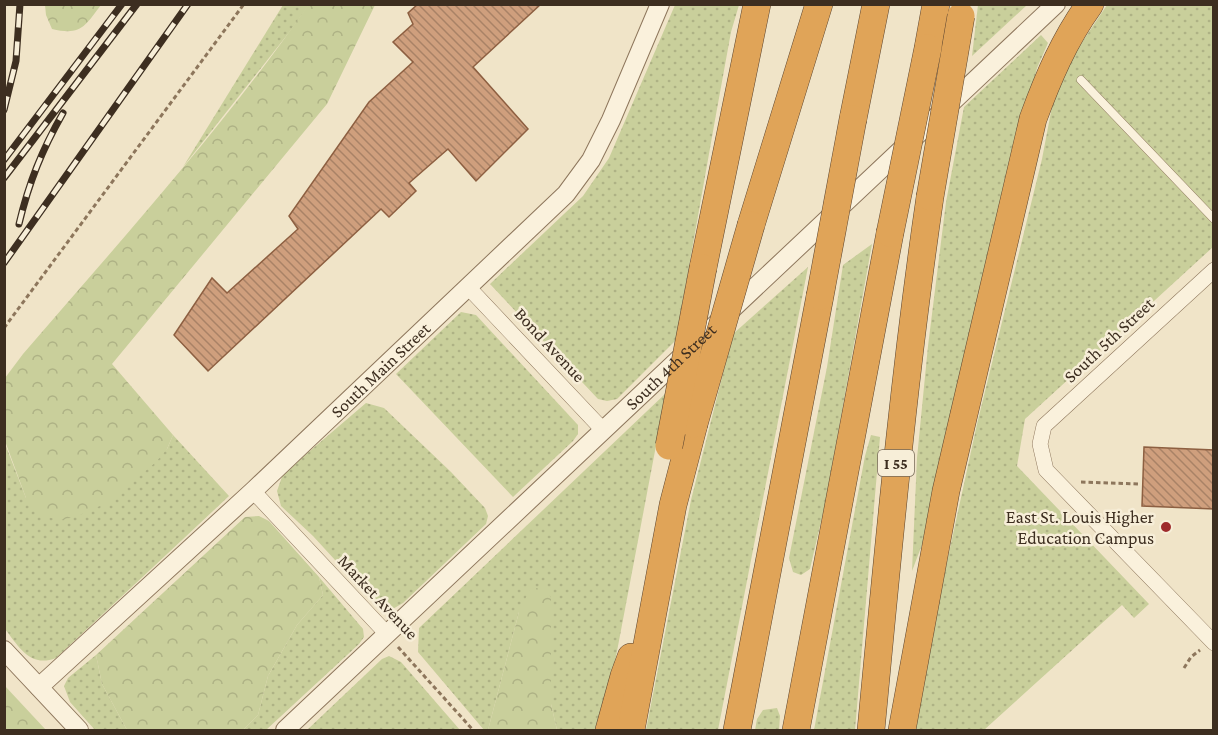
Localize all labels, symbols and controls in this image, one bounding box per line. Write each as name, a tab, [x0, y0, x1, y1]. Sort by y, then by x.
street label: South 5th Street	[1060, 293, 1159, 387]
street label: Bond Avenue	[511, 304, 590, 386]
street label: South Main Street	[327, 318, 435, 422]
street label: South 4th Street	[622, 319, 721, 414]
road number: I 55	[878, 450, 914, 476]
place label: East St. Louis Higher Education Campus	[1006, 507, 1155, 548]
marker: East St. Louis Higher Education Campus	[1159, 520, 1173, 534]
street label: Market Avenue	[334, 551, 422, 643]

